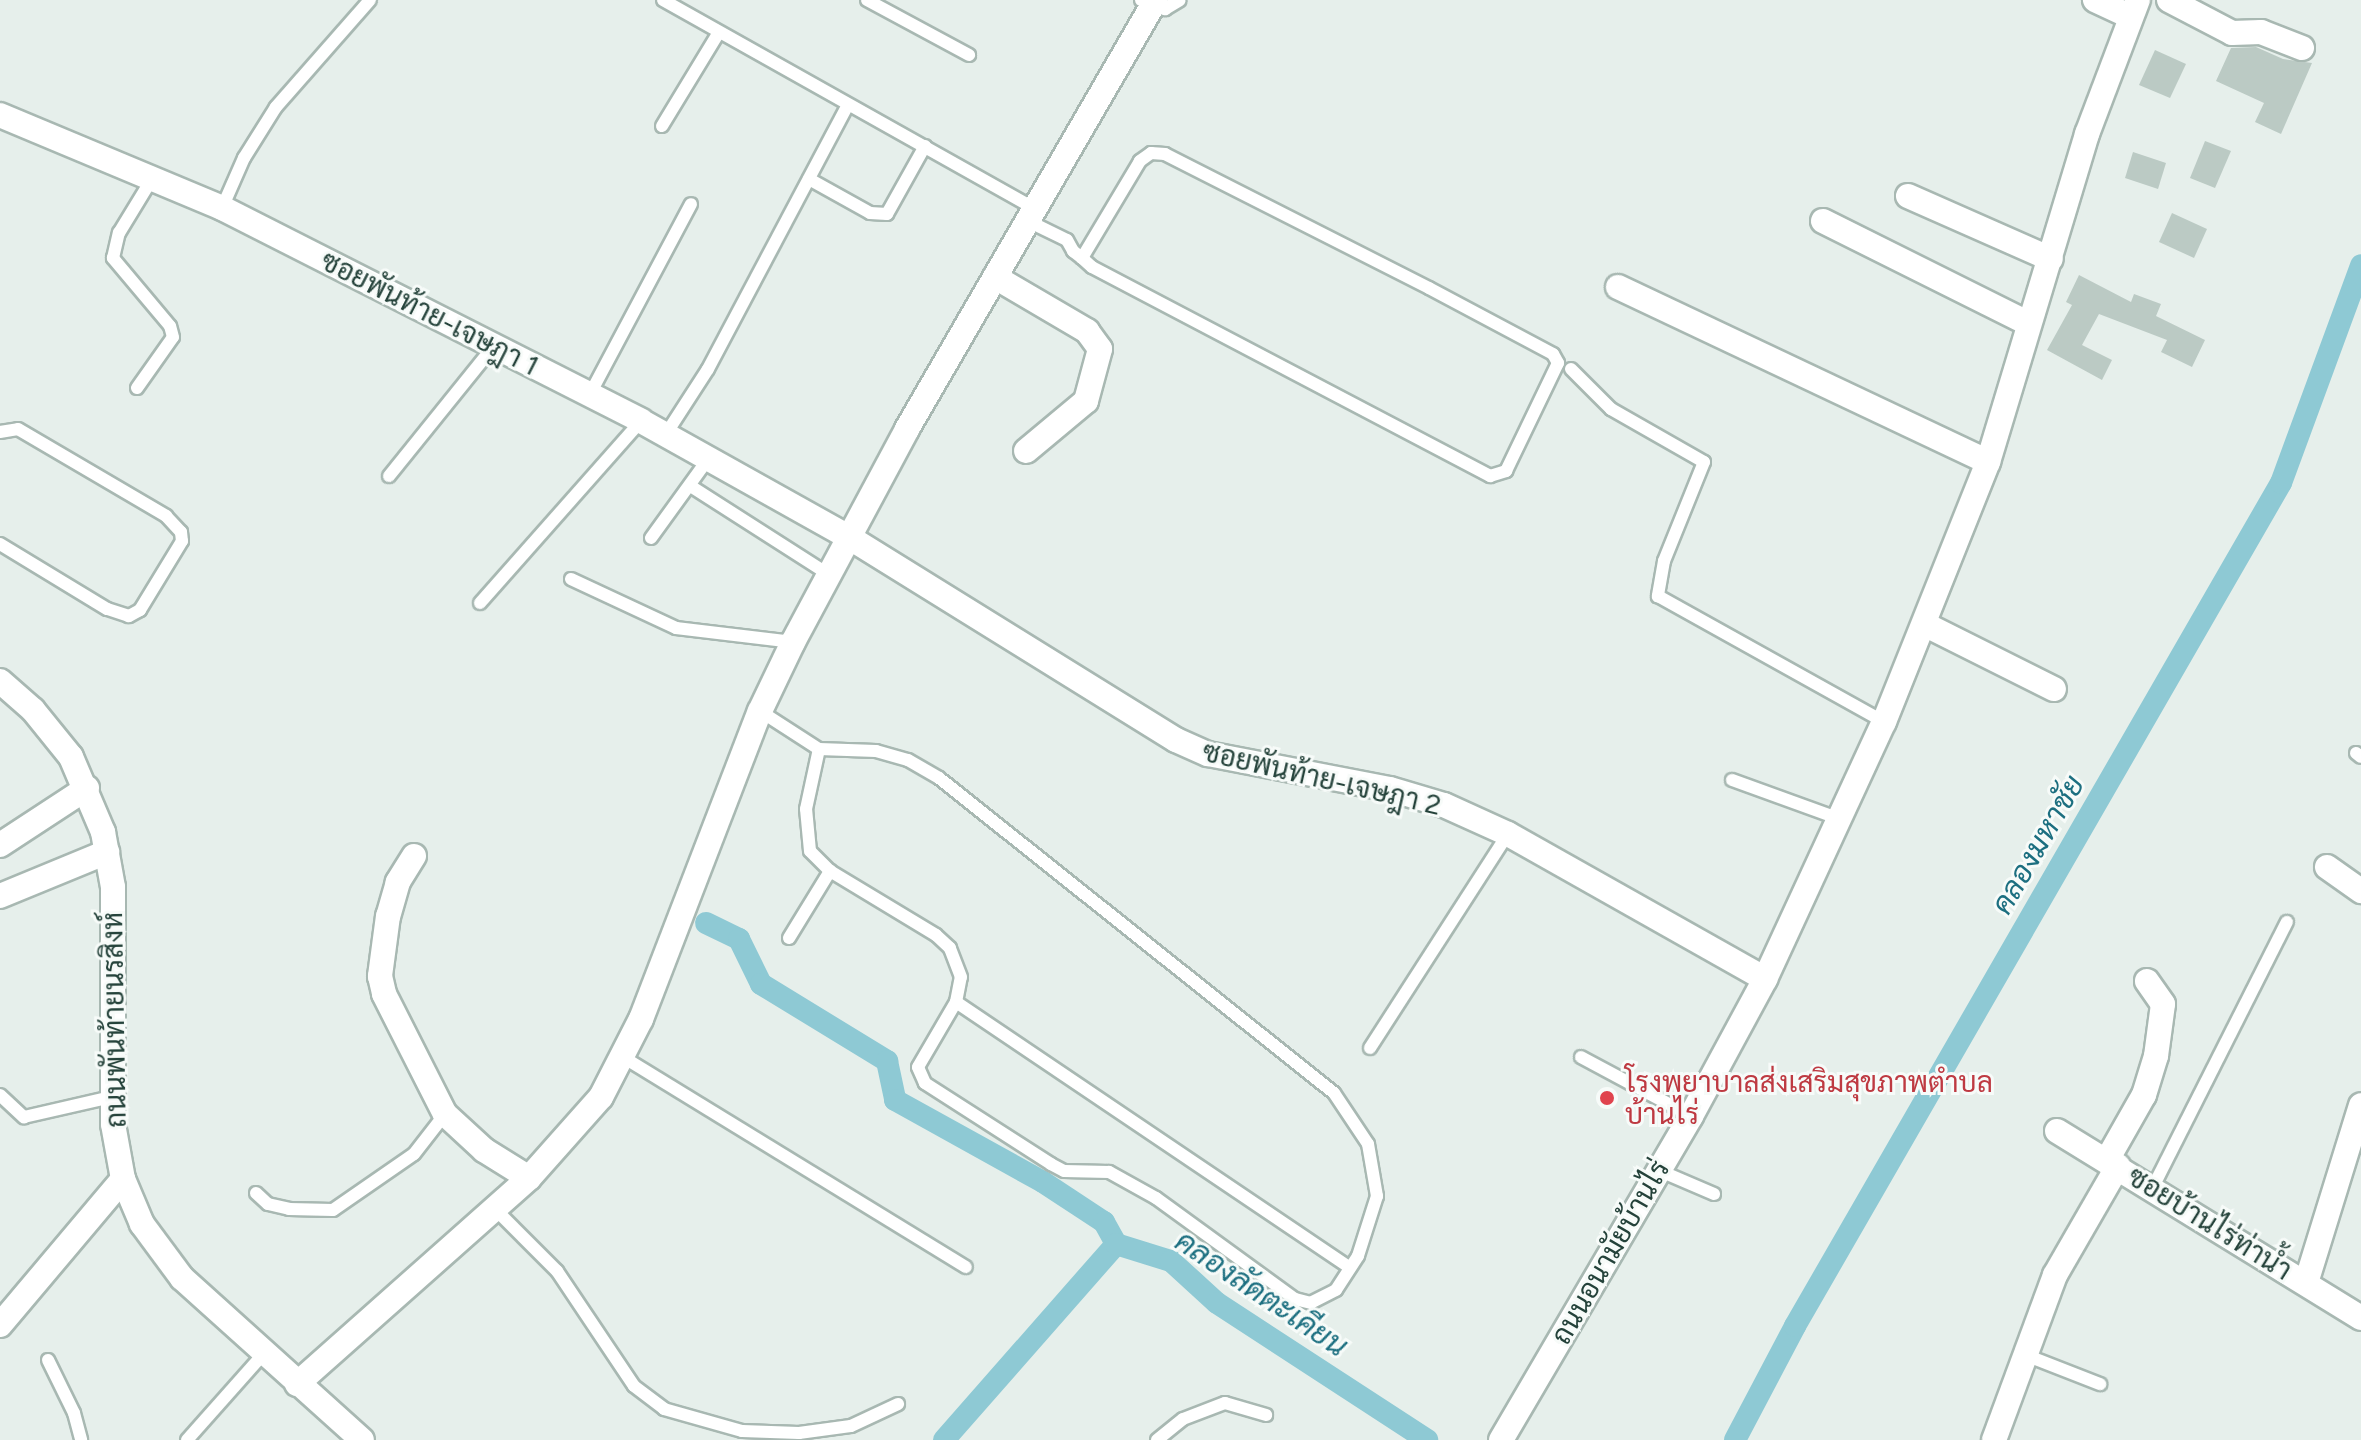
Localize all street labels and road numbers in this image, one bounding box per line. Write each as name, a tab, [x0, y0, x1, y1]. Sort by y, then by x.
street label: ซอยพันท้าย-เจษฎา 1	[316, 244, 544, 382]
street label: ซอยพันท้าย-เจษฎา 2	[1199, 734, 1445, 822]
street label: ถนนพันท้ายนรสิงห์	[95, 912, 133, 1128]
street label: ถนนอนามัยบ้านไร่	[1544, 1154, 1676, 1350]
street label: ซอยบ้านไร่ท่าน้ำ	[2122, 1159, 2298, 1287]

